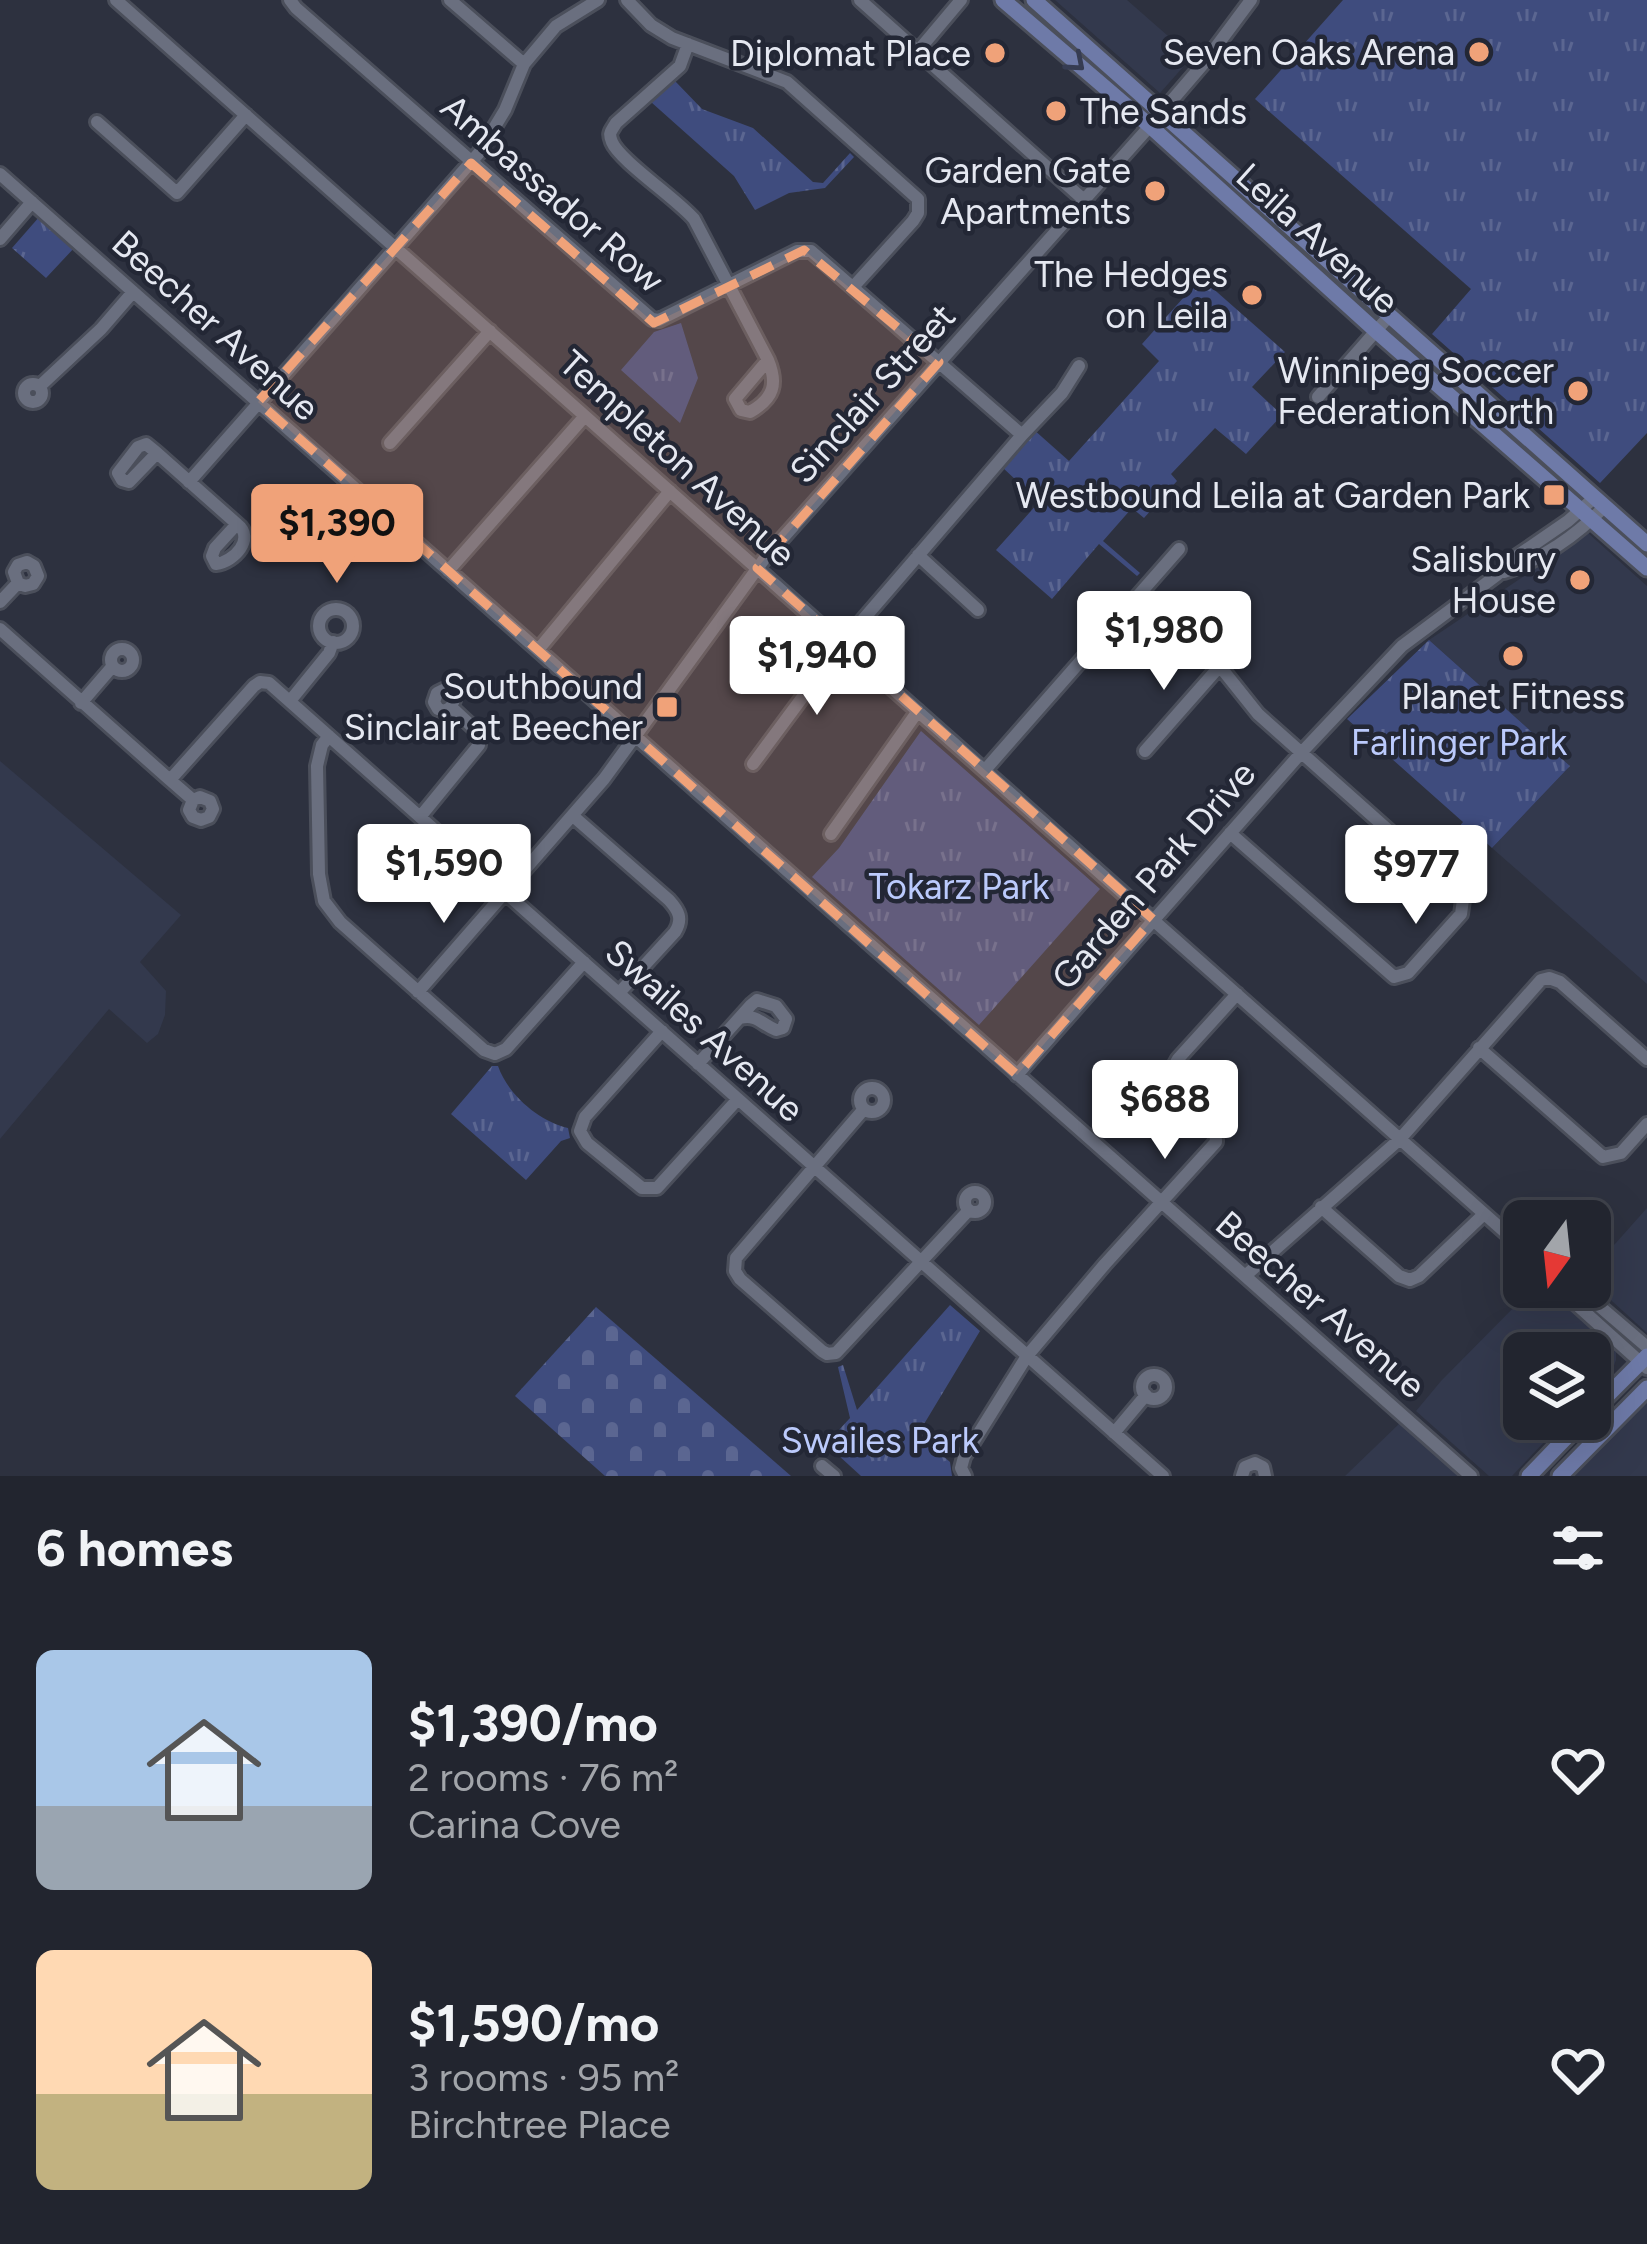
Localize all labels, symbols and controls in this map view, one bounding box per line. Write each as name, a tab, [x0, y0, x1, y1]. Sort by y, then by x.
place label: Seven Oaks Arena	[1163, 31, 1455, 74]
place label: Diplomat Place	[730, 32, 971, 75]
marker: Seven Oaks Arena	[1466, 39, 1492, 65]
marker: Diplomat Place	[982, 40, 1008, 66]
one-way arrow	[1062, 48, 1084, 70]
street label: Ambassador Row	[433, 85, 673, 302]
place label: The Sands	[1080, 90, 1247, 133]
marker: The Sands	[1043, 98, 1069, 124]
place label: Garden Gate Apartments	[924, 149, 1131, 233]
street label: Leila Avenue	[1228, 154, 1408, 322]
marker: Garden Gate Apartments	[1142, 178, 1168, 204]
street label: Beecher Avenue	[103, 221, 328, 429]
place label: The Hedges on Leila	[1034, 253, 1228, 337]
marker: The Hedges on Leila	[1239, 282, 1265, 308]
street label: Sinclair Street	[781, 295, 964, 492]
street label: Templeton Avenue	[551, 341, 804, 575]
place label: Winnipeg Soccer Federation North	[1277, 349, 1554, 433]
marker: Winnipeg Soccer Federation North	[1565, 378, 1591, 404]
place label: Westbound Leila at Garden Park	[1016, 474, 1531, 517]
marker: Westbound Leila at Garden Park	[1541, 482, 1567, 508]
pin: $1,390	[239, 484, 435, 586]
text: $1,390	[278, 499, 396, 546]
place label: Salisbury House	[1410, 538, 1556, 622]
marker: Salisbury House	[1567, 567, 1593, 593]
pin: $1,980	[1066, 591, 1262, 693]
text: $1,980	[1104, 606, 1224, 653]
pin: $1,940	[719, 616, 915, 718]
text: $1,940	[757, 631, 877, 678]
marker: Planet Fitness	[1500, 643, 1526, 669]
place label: Southbound Sinclair at Beecher	[344, 665, 643, 749]
place label: Planet Fitness	[1401, 675, 1625, 718]
marker: Southbound Sinclair at Beecher	[654, 694, 680, 720]
park label: Farlinger Park	[1351, 721, 1568, 764]
street label: Garden Park Drive	[1043, 752, 1264, 998]
pin: $1,590	[346, 824, 542, 926]
pin: $977	[1345, 825, 1487, 927]
text: $1,590	[385, 839, 503, 886]
text: $977	[1372, 840, 1460, 887]
park label: Tokarz Park	[868, 865, 1050, 908]
street label: Swailes Avenue	[597, 930, 813, 1131]
pin: $688	[1094, 1060, 1236, 1162]
text: $688	[1119, 1075, 1211, 1122]
north arrow	[1503, 1200, 1611, 1308]
map controls	[1503, 1200, 1611, 1440]
street label: Beecher Avenue	[1207, 1202, 1434, 1407]
button: layers	[1503, 1332, 1611, 1440]
park label: Swailes Park	[781, 1419, 980, 1462]
icon: filters	[1545, 1515, 1611, 1581]
text: 6 homes	[36, 1518, 233, 1579]
text: $1,390/mo	[408, 1693, 658, 1754]
icon: home	[132, 1698, 276, 1842]
icon: heart	[1545, 1737, 1611, 1803]
text: 2 rooms · 76 m²	[408, 1754, 678, 1801]
text: Carina Cove	[408, 1801, 621, 1848]
text: $1,590/mo	[408, 1993, 659, 2054]
icon: home	[132, 1998, 276, 2142]
icon: heart	[1545, 2037, 1611, 2103]
text: 3 rooms · 95 m²	[408, 2054, 679, 2101]
text: Birchtree Place	[408, 2101, 671, 2148]

